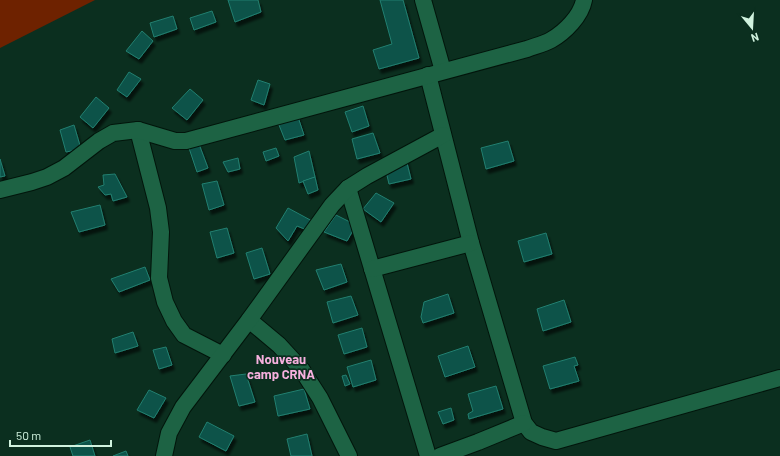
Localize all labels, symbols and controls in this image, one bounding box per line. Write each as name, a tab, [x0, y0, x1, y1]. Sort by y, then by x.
north arrow	[732, 8, 772, 48]
text: N	[750, 31, 761, 45]
district label: Nouveau camp CRNA	[247, 351, 315, 382]
scale bar	[10, 422, 111, 448]
text: 50 m	[16, 428, 41, 442]

